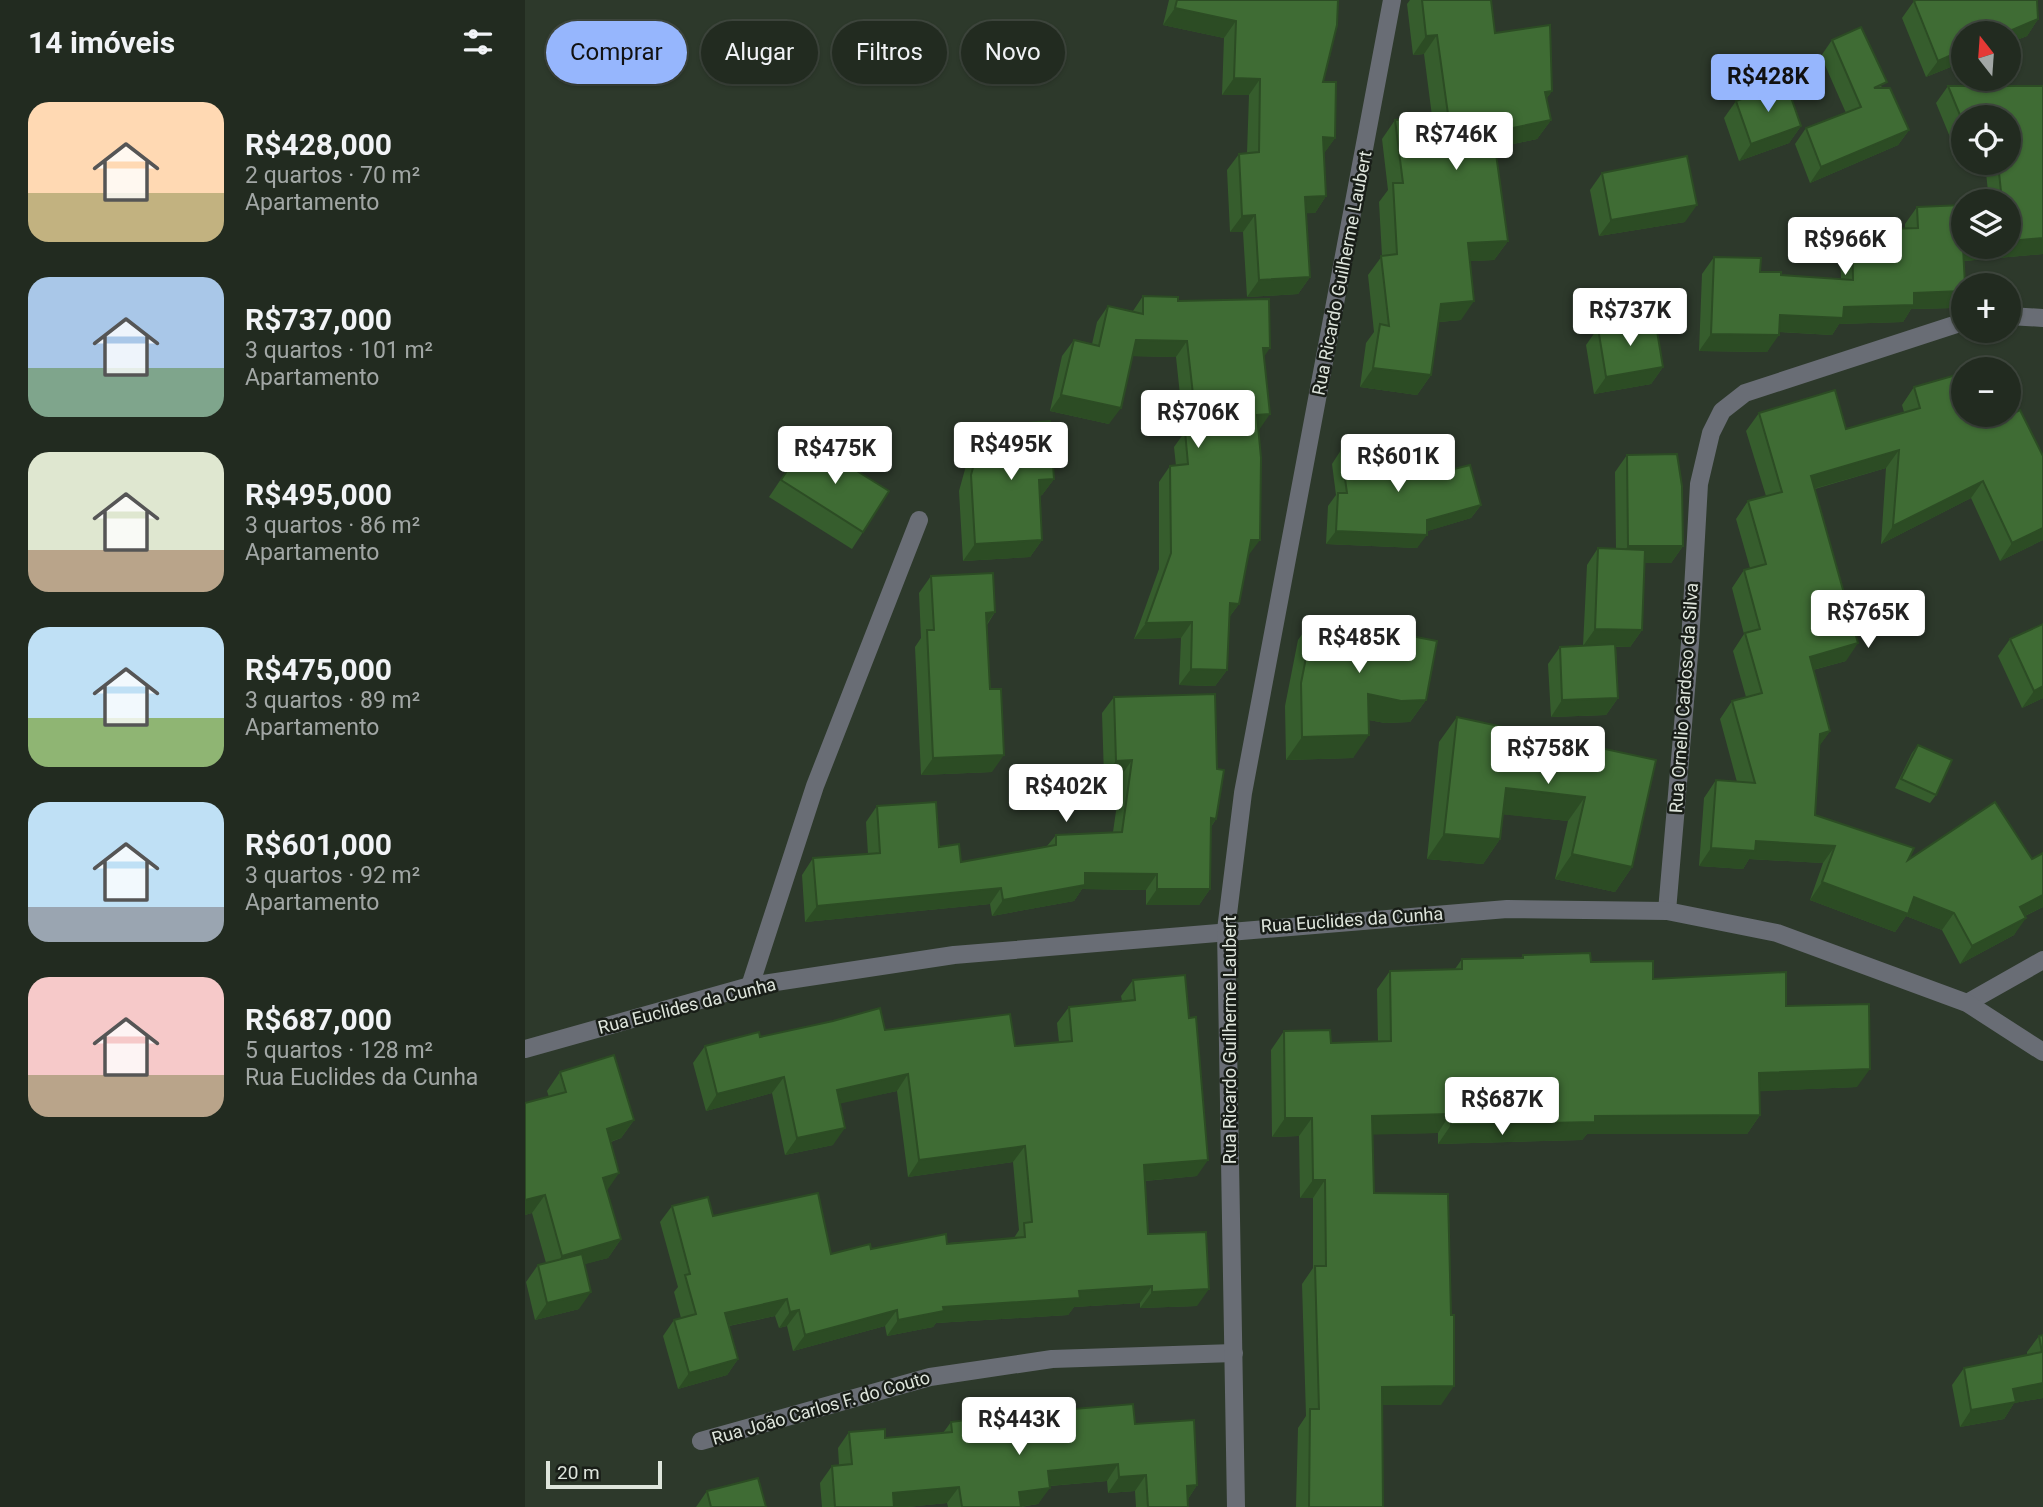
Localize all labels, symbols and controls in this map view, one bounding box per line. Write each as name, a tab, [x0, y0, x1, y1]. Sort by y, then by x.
chip: Comprar	[546, 21, 687, 84]
chip: Alugar	[701, 21, 818, 84]
chip: Filtros	[832, 21, 947, 84]
chip: Novo	[961, 21, 1065, 84]
north arrow	[1951, 21, 2021, 91]
map controls	[1951, 21, 2021, 427]
icon: filters	[459, 23, 497, 61]
text: 14 imóveis	[28, 25, 175, 60]
pin: R$428K	[1711, 54, 1825, 114]
text: R$428K	[1727, 63, 1809, 90]
button: locate	[1951, 105, 2021, 175]
pin: R$746K	[1399, 113, 1513, 172]
text: R$746K	[1415, 121, 1497, 148]
text: R$428,000	[245, 127, 392, 162]
icon: home	[84, 130, 168, 214]
street label: Rua Ricardo Guilherme Laubert	[1307, 149, 1376, 397]
text: 2 quartos · 70 m²	[245, 162, 420, 189]
text: Apartamento	[245, 189, 379, 216]
button: layers	[1951, 189, 2021, 259]
pin: R$966K	[1788, 218, 1902, 277]
text: R$966K	[1804, 226, 1886, 253]
button: +	[1951, 273, 2021, 343]
pin: R$737K	[1573, 288, 1687, 348]
text: R$737K	[1589, 297, 1671, 324]
text: R$737,000	[245, 302, 392, 337]
icon: home	[84, 305, 168, 389]
text: 3 quartos · 101 m²	[245, 337, 433, 364]
button: −	[1951, 357, 2021, 427]
text: Apartamento	[245, 364, 379, 391]
pin: R$706K	[1141, 391, 1255, 450]
text: R$706K	[1157, 399, 1239, 426]
pin: R$495K	[954, 422, 1068, 482]
pin: R$475K	[778, 426, 892, 486]
text: R$495K	[970, 431, 1052, 458]
pin: R$601K	[1341, 434, 1455, 494]
text: R$475K	[794, 435, 876, 462]
text: R$601K	[1357, 443, 1439, 470]
text: R$495,000	[245, 477, 392, 512]
icon: home	[84, 480, 168, 564]
text: 3 quartos · 86 m²	[245, 512, 420, 539]
text: Apartamento	[245, 539, 379, 566]
street label: Rua Ornelio Cardoso da Silva	[1665, 582, 1702, 814]
pin: R$765K	[1811, 590, 1925, 650]
text: R$765K	[1827, 599, 1909, 626]
pin: R$485K	[1302, 616, 1416, 675]
text: R$485K	[1318, 624, 1400, 651]
text: R$475,000	[245, 652, 392, 687]
icon: home	[84, 655, 168, 739]
text: 3 quartos · 89 m²	[245, 687, 420, 714]
text: Apartamento	[245, 714, 379, 741]
pin: R$758K	[1491, 726, 1605, 786]
text: R$758K	[1507, 735, 1589, 762]
pin: R$402K	[1009, 764, 1123, 824]
text: R$402K	[1025, 773, 1107, 800]
text: R$601,000	[245, 827, 392, 862]
icon: home	[84, 830, 168, 914]
text: 3 quartos · 92 m²	[245, 862, 420, 889]
text: Apartamento	[245, 889, 379, 916]
street label: Rua Euclides da Cunha	[1260, 903, 1444, 936]
street label: Rua Ricardo Guilherme Laubert	[1219, 916, 1240, 1164]
street label: Rua Euclides da Cunha	[596, 973, 778, 1038]
text: R$687,000	[245, 1002, 392, 1037]
icon: home	[84, 1005, 168, 1089]
text: 5 quartos · 128 m²	[245, 1037, 433, 1064]
text: Rua Euclides da Cunha	[245, 1064, 478, 1091]
pin: R$687K	[1445, 1078, 1559, 1137]
text: R$687K	[1461, 1086, 1543, 1113]
street label: Rua João Carlos F. do Couto	[709, 1366, 932, 1449]
pin: R$443K	[962, 1398, 1076, 1457]
text: R$443K	[978, 1406, 1060, 1433]
scale bar	[546, 1458, 661, 1490]
text: 20 m	[557, 1461, 600, 1484]

